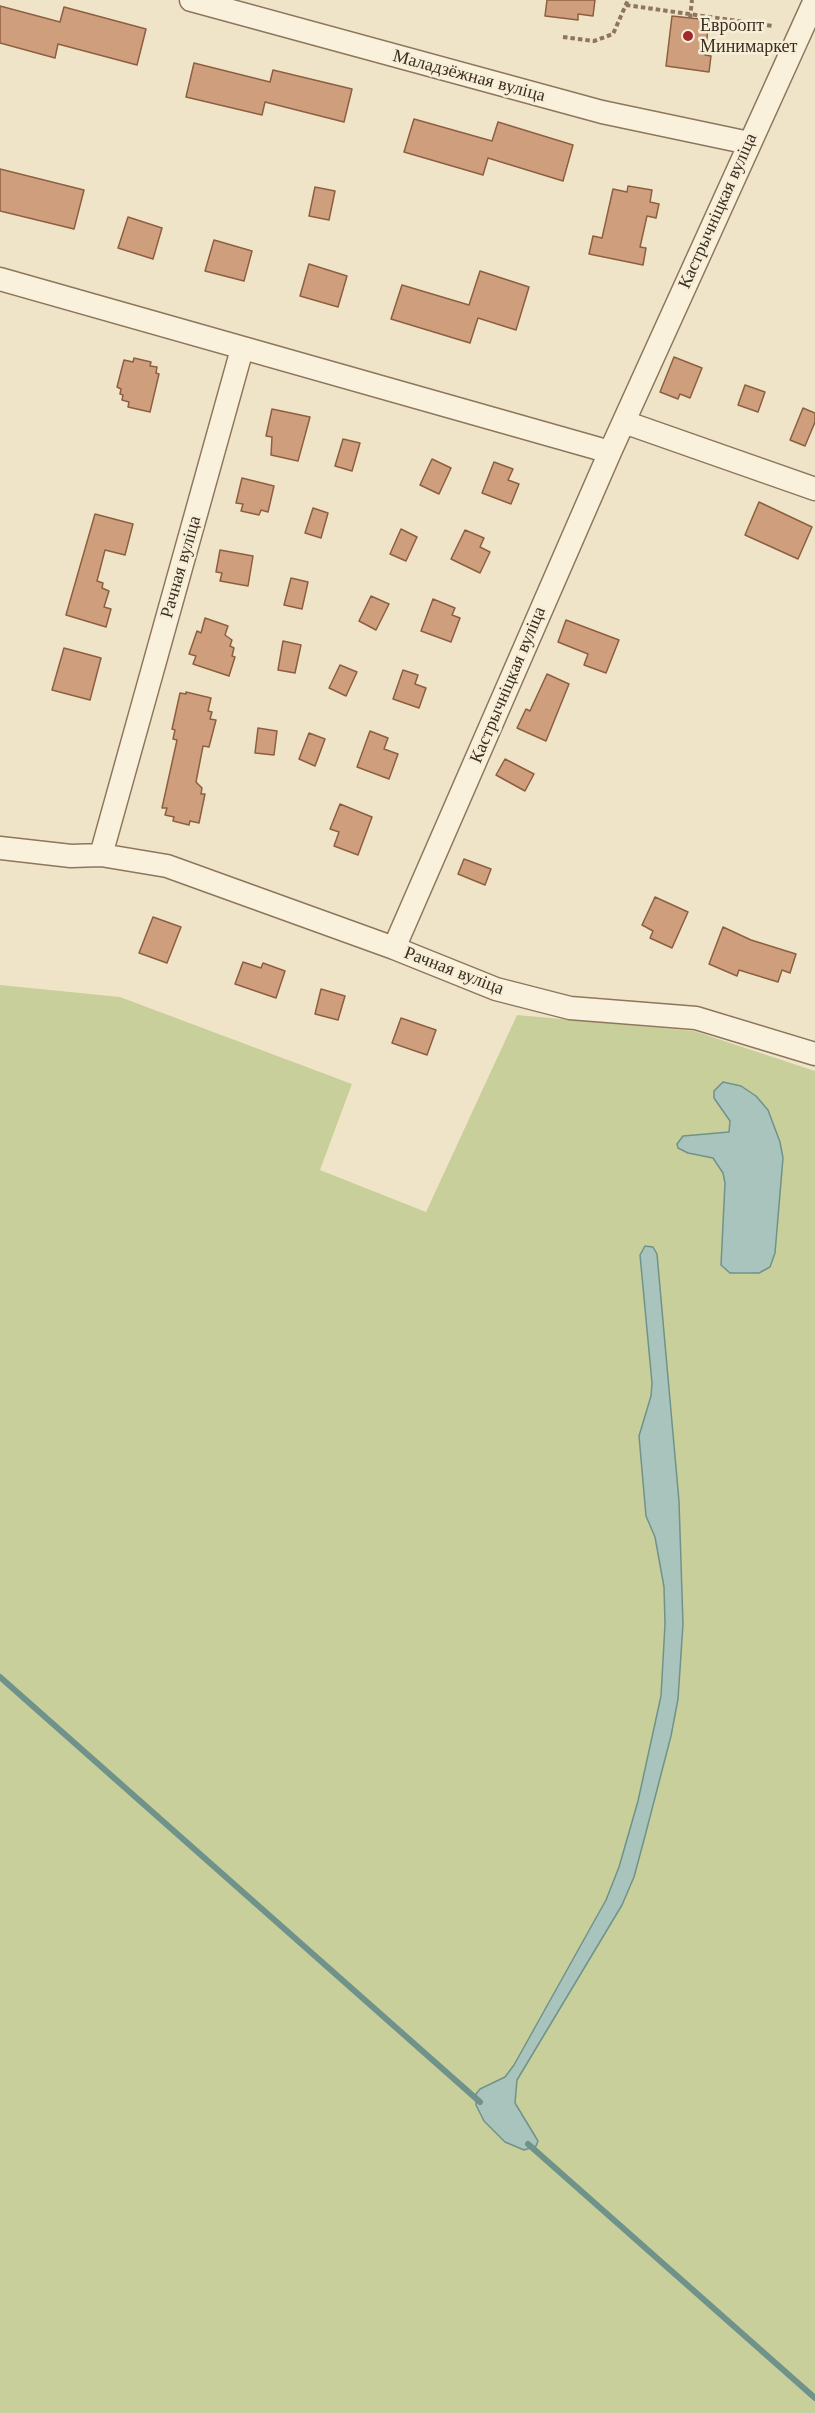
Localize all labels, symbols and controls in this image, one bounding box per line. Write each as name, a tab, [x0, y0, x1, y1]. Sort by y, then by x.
place label: Евроопт Минимаркет	[700, 15, 797, 57]
marker: Евроопт Минимаркет	[681, 29, 695, 43]
street label: Маладзёжная вуліца	[390, 45, 548, 107]
street label: Кастрычніцкая вуліца	[674, 130, 762, 292]
street label: Рачная вуліца	[156, 514, 206, 620]
street label: Кастрычніцкая вуліца	[465, 604, 551, 766]
street label: Рачная вуліца	[401, 942, 507, 1000]

